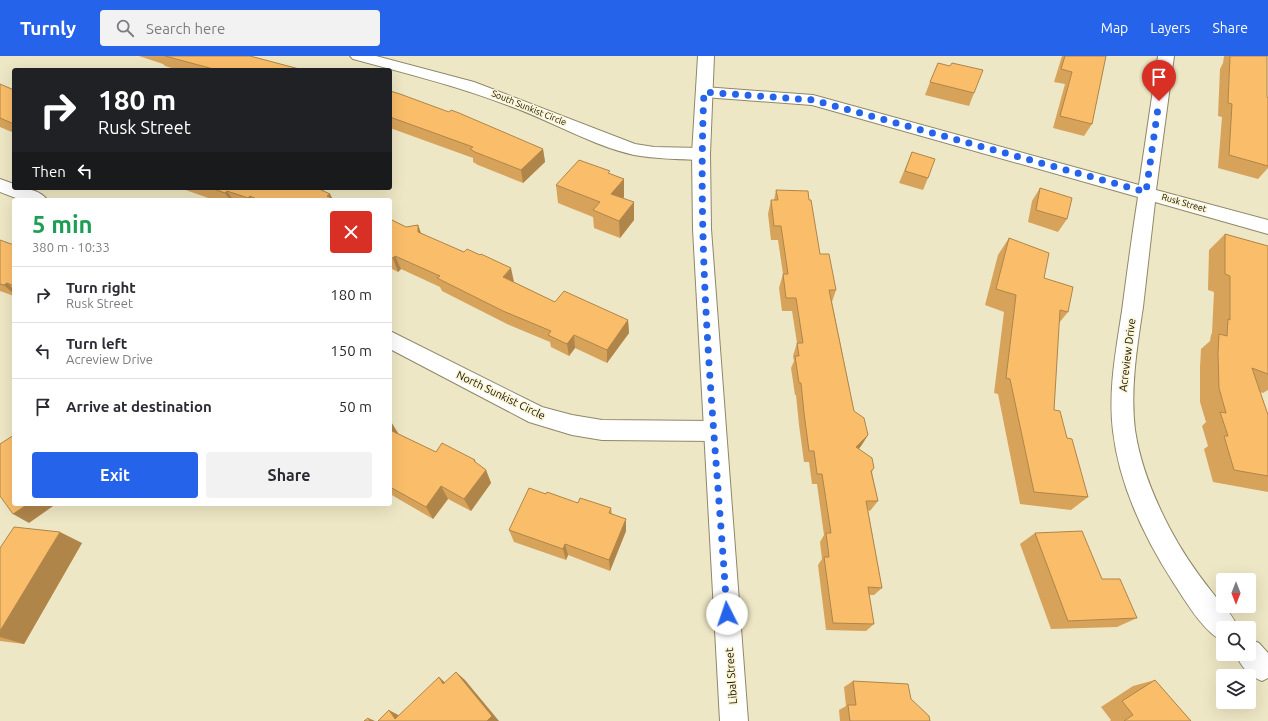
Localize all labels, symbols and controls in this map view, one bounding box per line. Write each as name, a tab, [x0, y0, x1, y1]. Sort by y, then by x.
search box	[100, 10, 380, 46]
text: Turnly	[20, 17, 76, 39]
icon: search	[114, 17, 136, 39]
text: Search here	[146, 20, 225, 37]
text: Map	[1101, 20, 1128, 36]
text: Layers	[1150, 20, 1190, 36]
text: Share	[1212, 20, 1248, 36]
pin	[1142, 60, 1176, 101]
icon: arrive	[1148, 66, 1170, 88]
icon: right	[32, 84, 84, 136]
text: 180 m	[98, 84, 176, 115]
street label: South Sunkist Circle	[490, 88, 568, 128]
text: Rusk Street	[98, 117, 191, 137]
icon: left	[74, 160, 96, 182]
text: Then	[32, 163, 66, 180]
street label: Rusk Street	[1160, 192, 1208, 214]
text: 5 min	[32, 211, 93, 238]
button: close	[330, 211, 372, 253]
text: 380 m · 10:33	[32, 240, 110, 254]
text: Turn right	[66, 279, 136, 296]
icon: right	[32, 284, 54, 306]
text: 180 m	[330, 286, 372, 303]
text: Rusk Street	[66, 296, 133, 310]
street label: Acreview Drive	[1117, 318, 1137, 392]
text: Turn left	[66, 335, 127, 352]
icon: left	[32, 340, 54, 362]
text: 150 m	[330, 342, 372, 359]
text: Acreview Drive	[66, 352, 153, 366]
street label: North Sunkist Circle	[455, 368, 547, 422]
icon: arrive	[32, 396, 54, 418]
text: Arrive at destination	[66, 398, 212, 415]
text: 50 m	[339, 398, 372, 415]
button: Exit	[32, 452, 198, 498]
button: Share	[206, 452, 372, 498]
north arrow	[1216, 573, 1256, 613]
map controls	[1216, 573, 1256, 709]
position arrow	[706, 593, 748, 635]
button: search	[1216, 621, 1256, 661]
street label: Libal Street	[723, 647, 739, 705]
button: layers	[1216, 669, 1256, 709]

